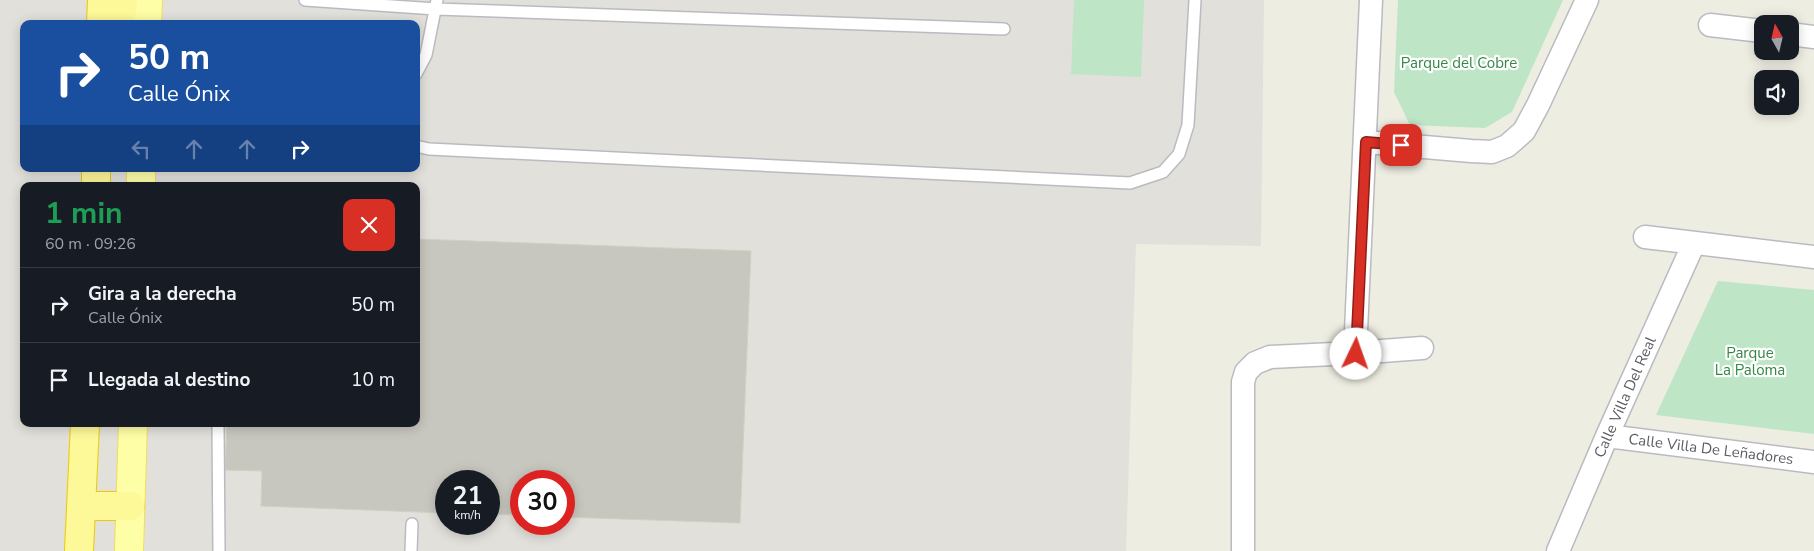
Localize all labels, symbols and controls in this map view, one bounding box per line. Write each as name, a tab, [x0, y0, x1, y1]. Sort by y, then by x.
north arrow	[1754, 15, 1799, 60]
map controls	[1754, 15, 1799, 115]
text: 50 m	[128, 34, 210, 81]
icon: right	[45, 40, 110, 105]
park label: Parque del Cobre	[1401, 53, 1517, 73]
button: sound	[1754, 70, 1799, 115]
text: Calle Ónix	[128, 79, 230, 109]
pin	[1380, 124, 1422, 166]
icon: arrive	[1387, 131, 1415, 159]
icon: left	[127, 135, 155, 163]
icon: ahead	[180, 135, 208, 163]
icon: ahead	[233, 135, 261, 163]
icon: right	[286, 135, 314, 163]
text: 1 min	[45, 193, 123, 234]
button: close	[343, 199, 395, 251]
text: 60 m · 09:26	[45, 233, 136, 255]
text: Gira a la derecha	[88, 281, 237, 307]
icon: right	[45, 291, 73, 319]
text: 50 m	[351, 292, 395, 318]
text: Calle Ónix	[88, 307, 162, 329]
position arrow	[1329, 327, 1381, 379]
street label: Calle Villa Del Real	[1589, 333, 1661, 461]
park label: Parque La Paloma	[1715, 343, 1785, 380]
icon: arrive	[45, 366, 73, 394]
text: Llegada al destino	[88, 367, 250, 393]
text: 10 m	[351, 367, 395, 393]
street label: Calle Villa De Leñadores	[1627, 429, 1795, 469]
speed limit sign: 30	[510, 470, 575, 535]
text: 21	[452, 479, 483, 513]
text: km/h	[454, 507, 481, 523]

